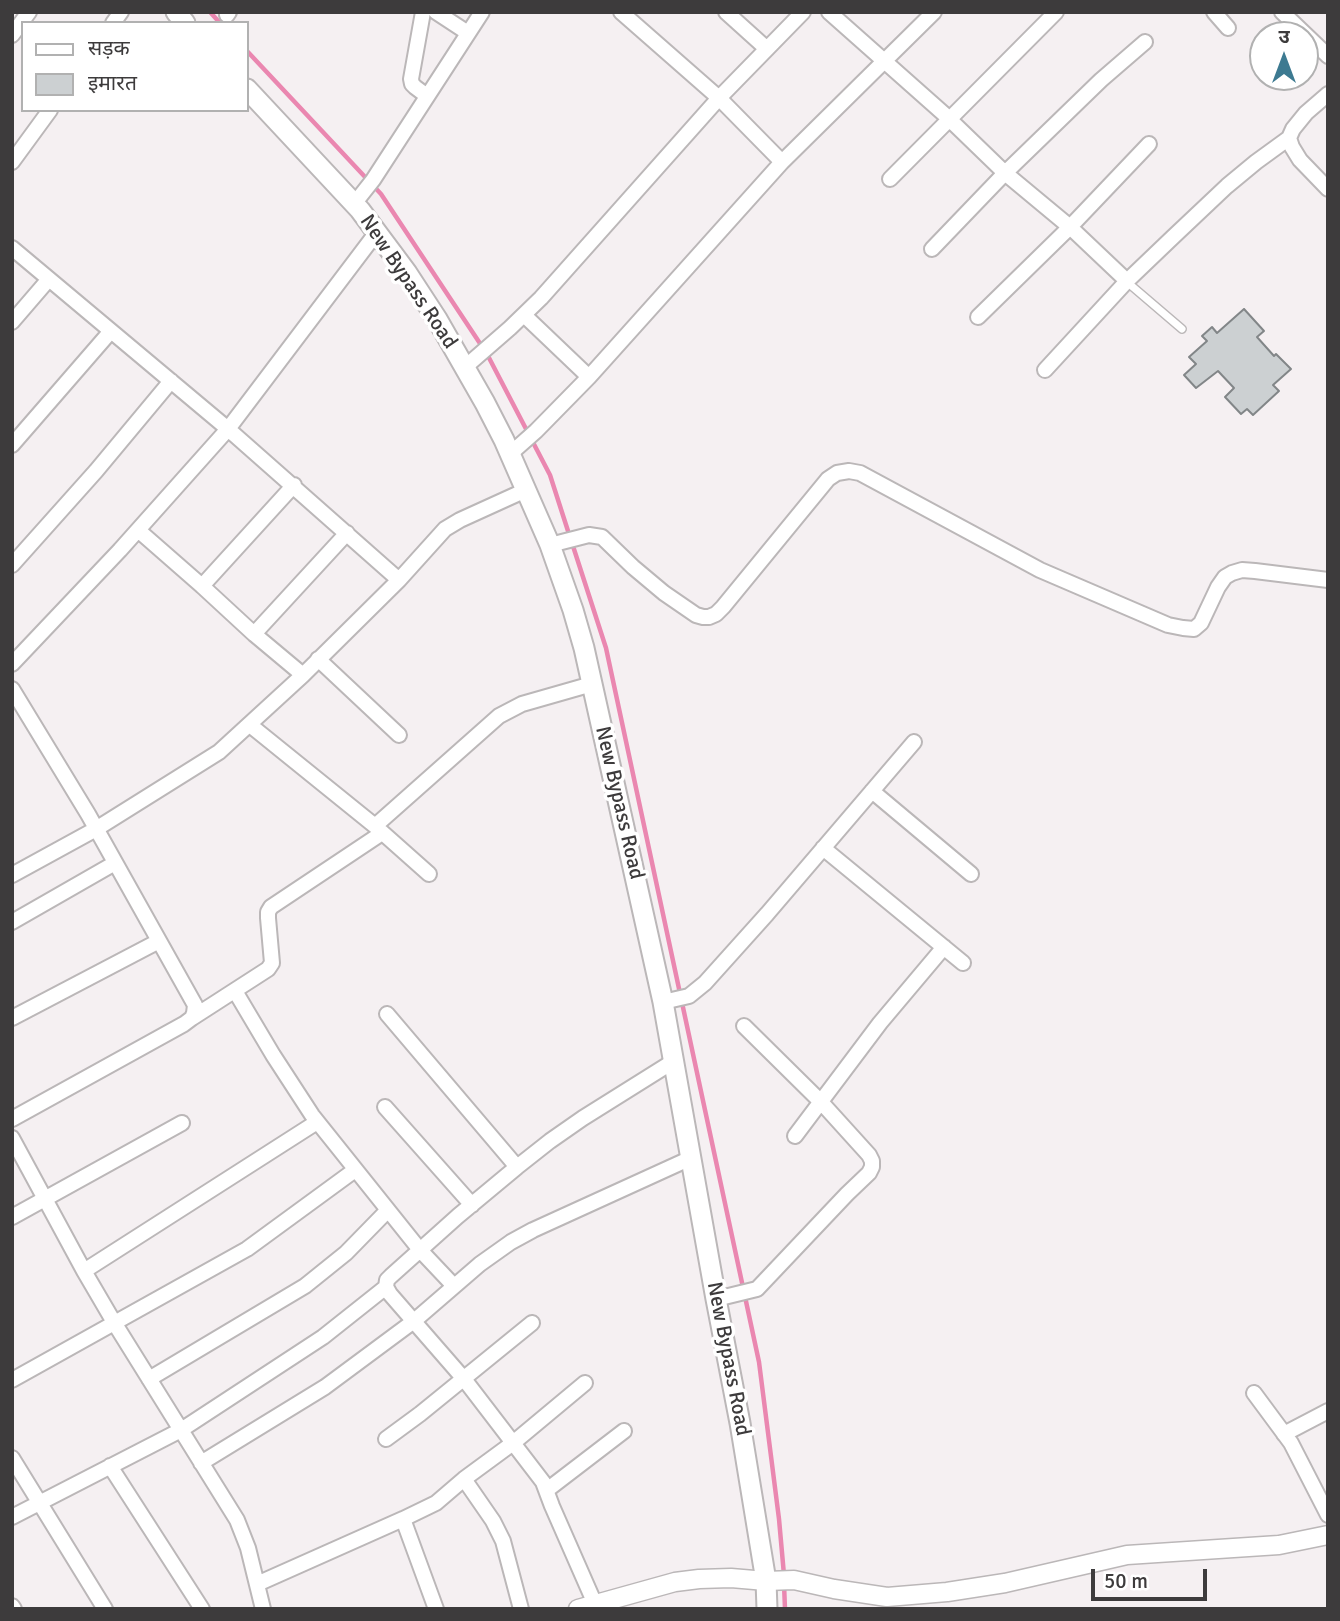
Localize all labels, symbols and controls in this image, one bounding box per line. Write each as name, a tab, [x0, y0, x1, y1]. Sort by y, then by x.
legend	[21, 21, 248, 112]
north arrow	[1249, 21, 1319, 91]
text: उ	[1278, 25, 1290, 49]
text: सड़क	[88, 35, 130, 61]
text: इमारत	[88, 70, 137, 96]
street label: New Bypass Road	[354, 210, 462, 354]
street label: New Bypass Road	[589, 724, 649, 882]
street label: New Bypass Road	[701, 1280, 755, 1438]
scale bar	[1095, 1554, 1210, 1598]
text: 50 m	[1104, 1568, 1148, 1594]

